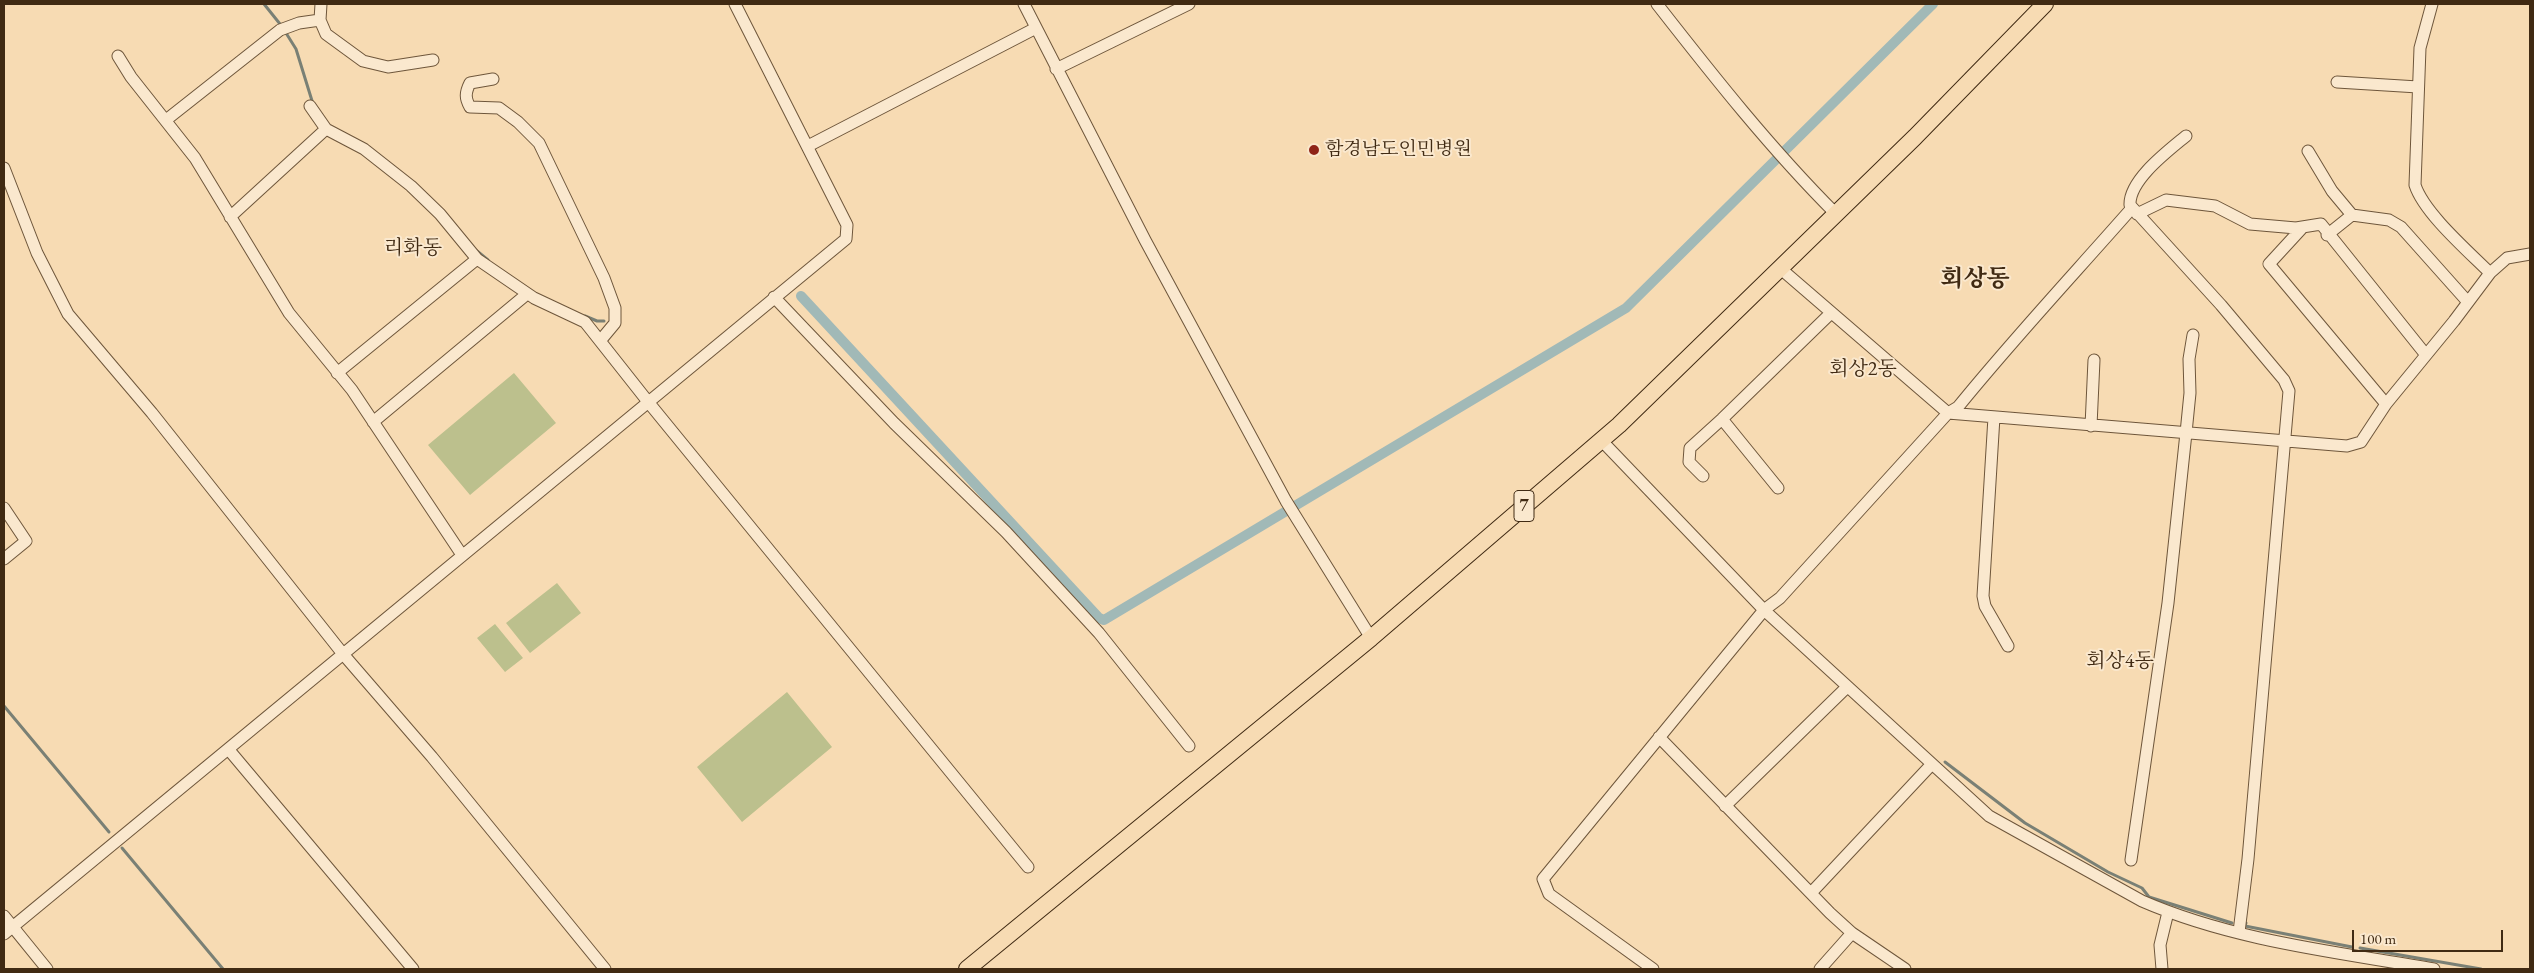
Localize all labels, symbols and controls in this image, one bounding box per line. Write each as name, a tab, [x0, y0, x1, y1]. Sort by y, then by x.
place label: 함경남도인민병원	[1325, 139, 1472, 161]
marker: 함경남도인민병원	[1307, 143, 1321, 157]
district label: 리화동	[384, 237, 442, 261]
district label: 회상동	[1940, 265, 2010, 293]
district label: 회상2동	[1829, 358, 1897, 382]
road number: 7	[1514, 491, 1534, 522]
district label: 회상4동	[2086, 650, 2154, 674]
scale bar	[2354, 920, 2505, 952]
text: 100 m	[2360, 929, 2396, 948]

